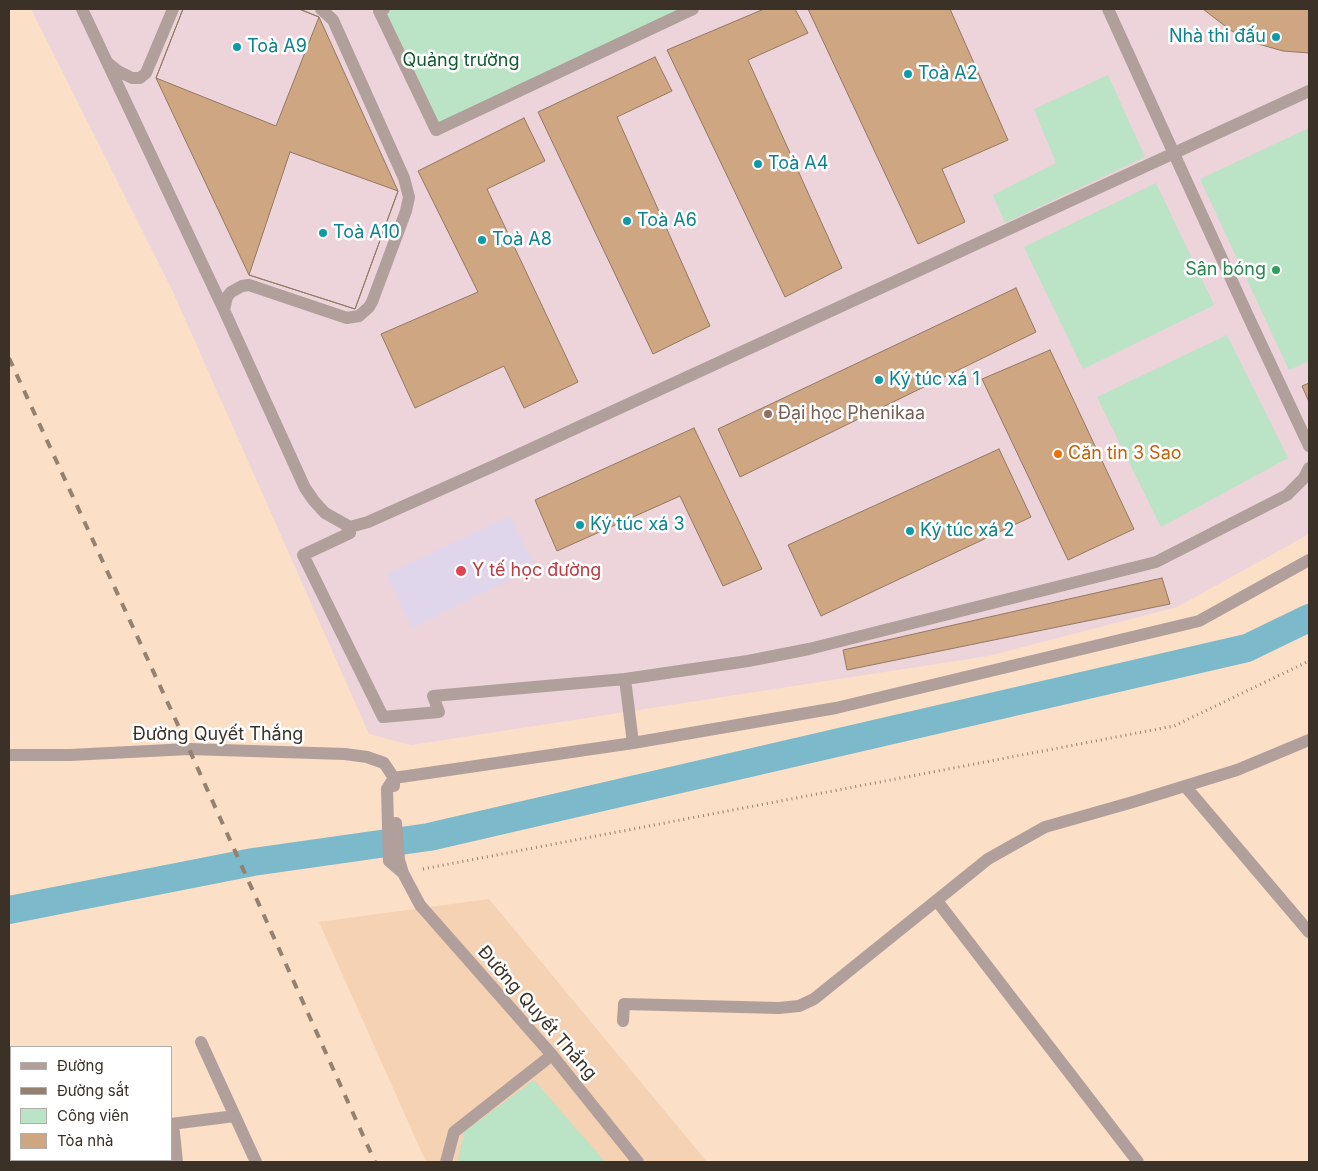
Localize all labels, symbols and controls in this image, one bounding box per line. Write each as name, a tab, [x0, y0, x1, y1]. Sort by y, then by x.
place label: Nhà thi đấu	[1169, 26, 1266, 48]
marker: Nhà thi đấu	[1270, 31, 1282, 43]
place label: Toà A9	[247, 36, 307, 58]
marker: Toà A9	[231, 41, 243, 53]
park label: Quảng trường	[403, 50, 519, 72]
place label: Toà A2	[918, 63, 978, 85]
marker: Toà A2	[902, 68, 914, 80]
place label: Toà A4	[768, 153, 828, 175]
marker: Toà A4	[752, 158, 764, 170]
place label: Toà A6	[637, 210, 697, 232]
marker: Toà A6	[621, 215, 633, 227]
place label: Toà A10	[333, 222, 400, 244]
marker: Toà A10	[317, 227, 329, 239]
place label: Toà A8	[492, 229, 552, 251]
marker: Toà A8	[476, 234, 488, 246]
place label: Sân bóng	[1185, 259, 1266, 281]
marker: Sân bóng	[1270, 264, 1282, 276]
place label: Ký túc xá 1	[889, 369, 980, 391]
marker: Ký túc xá 1	[873, 374, 885, 386]
place label: Đại học Phenikaa	[778, 403, 925, 425]
marker: Đại học Phenikaa	[762, 408, 774, 420]
place label: Căn tin 3 Sao	[1068, 443, 1182, 465]
marker: Căn tin 3 Sao	[1052, 448, 1064, 460]
place label: Ký túc xá 3	[590, 514, 685, 536]
marker: Ký túc xá 3	[574, 519, 586, 531]
place label: Ký túc xá 2	[920, 520, 1014, 542]
marker: Ký túc xá 2	[904, 525, 916, 537]
place label: Y tế học đường	[472, 560, 601, 582]
marker: Y tế học đường	[454, 564, 468, 578]
street label: Đường Quyết Thắng	[133, 724, 303, 746]
street label: Đường Quyết Thắng	[473, 942, 601, 1084]
legend	[10, 1046, 172, 1161]
text: Đường	[57, 1056, 104, 1075]
text: Đường sắt	[57, 1081, 129, 1100]
text: Công viên	[57, 1106, 129, 1125]
text: Tòa nhà	[57, 1131, 113, 1150]

